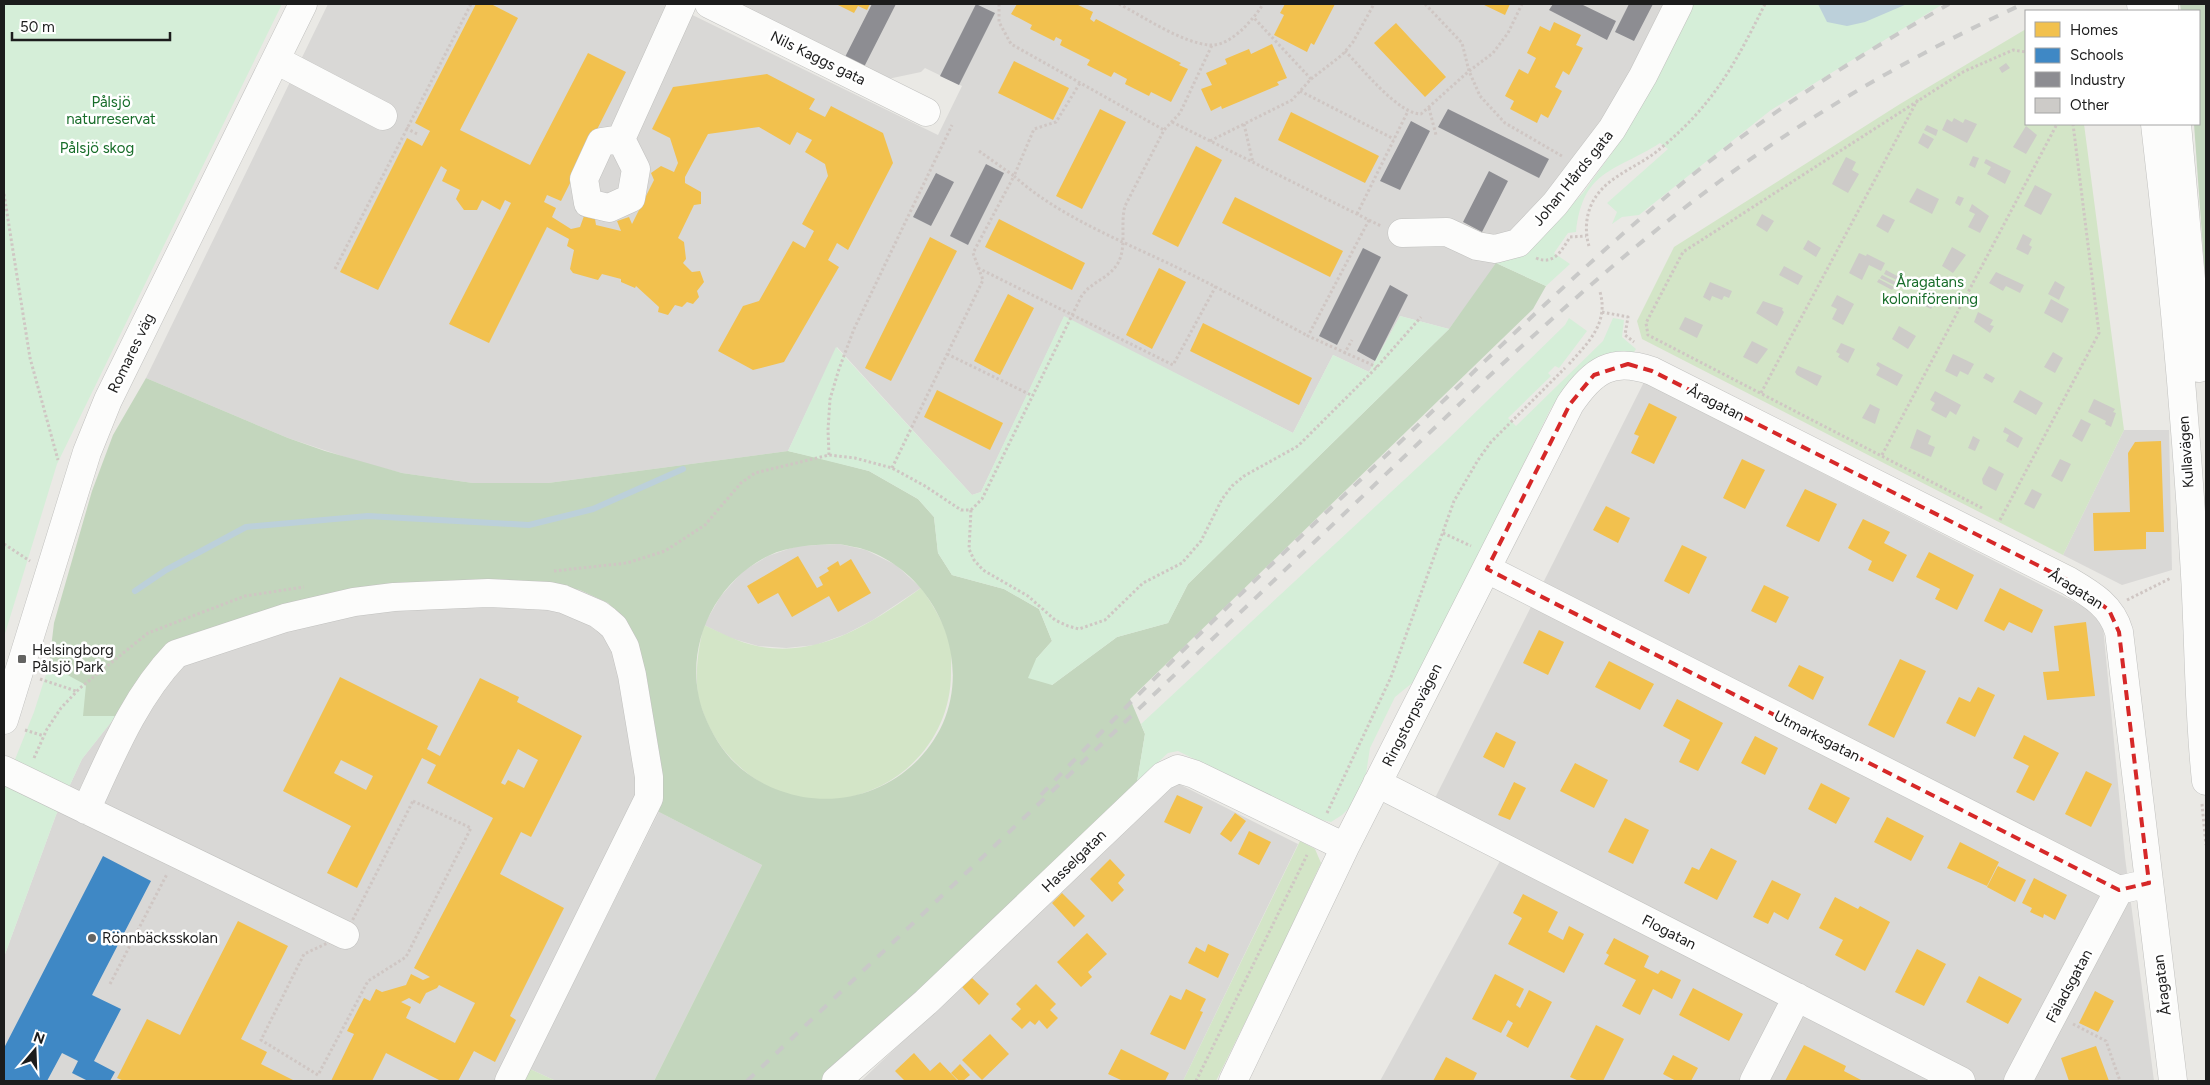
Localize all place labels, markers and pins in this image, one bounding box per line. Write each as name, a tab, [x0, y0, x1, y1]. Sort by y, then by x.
place label: Helsingborg Pålsjö Park	[32, 641, 114, 676]
marker: Helsingborg Pålsjö Park	[16, 653, 28, 665]
place label: Rönnbäcksskolan	[102, 929, 218, 947]
marker: Rönnbäcksskolan	[86, 932, 98, 944]

